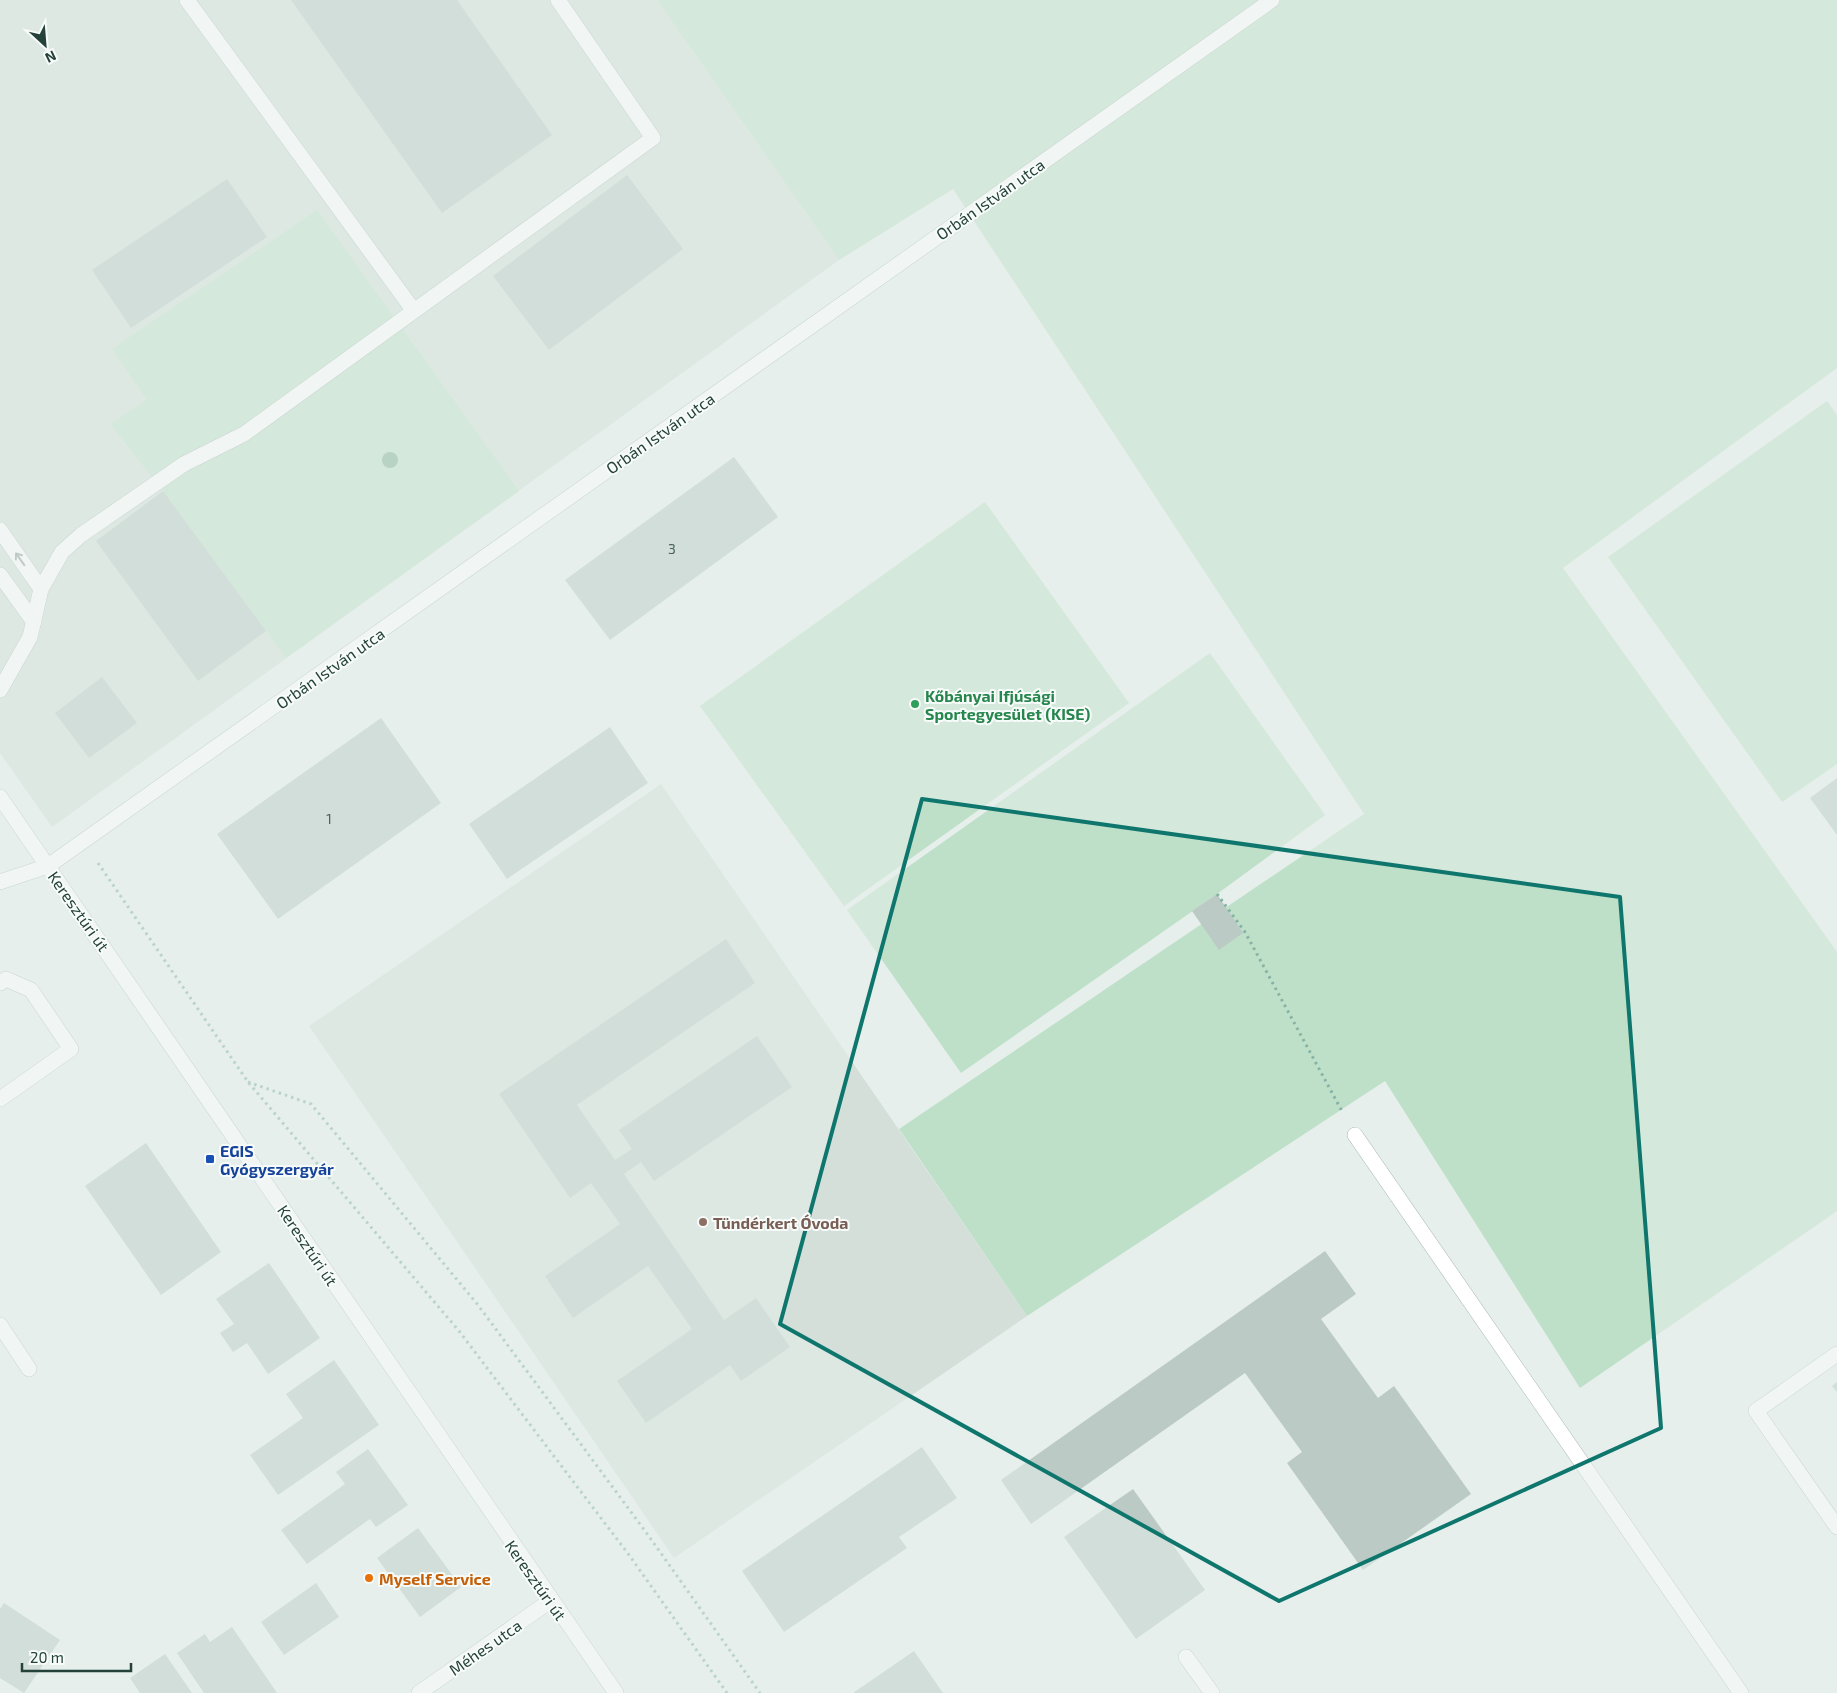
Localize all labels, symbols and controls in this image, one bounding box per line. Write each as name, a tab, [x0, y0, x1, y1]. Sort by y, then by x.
north arrow	[20, 20, 70, 70]
text: N	[43, 47, 59, 67]
street label: Orbán István utca	[932, 154, 1048, 244]
street label: Orbán István utca	[602, 388, 718, 478]
house number: 3	[668, 540, 676, 557]
one-way arrow	[15, 553, 25, 567]
street label: Orbán István utca	[272, 623, 388, 713]
place label: Kőbányai Ifjúsági Sportegyesület (KISE)	[925, 686, 1090, 724]
marker: Kőbányai Ifjúsági Sportegyesület (KISE)	[909, 698, 921, 710]
house number: 1	[326, 810, 332, 827]
street label: Keresztúri út	[44, 867, 114, 955]
place label: EGIS Gyógyszergyár	[220, 1141, 334, 1179]
marker: EGIS Gyógyszergyár	[204, 1153, 216, 1165]
street label: Keresztúri út	[274, 1201, 342, 1289]
place label: Tündérkert Óvoda	[713, 1213, 848, 1232]
marker: Tündérkert Óvoda	[697, 1216, 709, 1228]
street label: Keresztúri út	[501, 1536, 571, 1624]
place label: Myself Service	[379, 1569, 491, 1589]
marker: Myself Service	[363, 1572, 375, 1584]
street label: Méhes utca	[445, 1615, 525, 1679]
scale bar	[22, 1640, 131, 1672]
text: 20 m	[30, 1648, 64, 1666]

